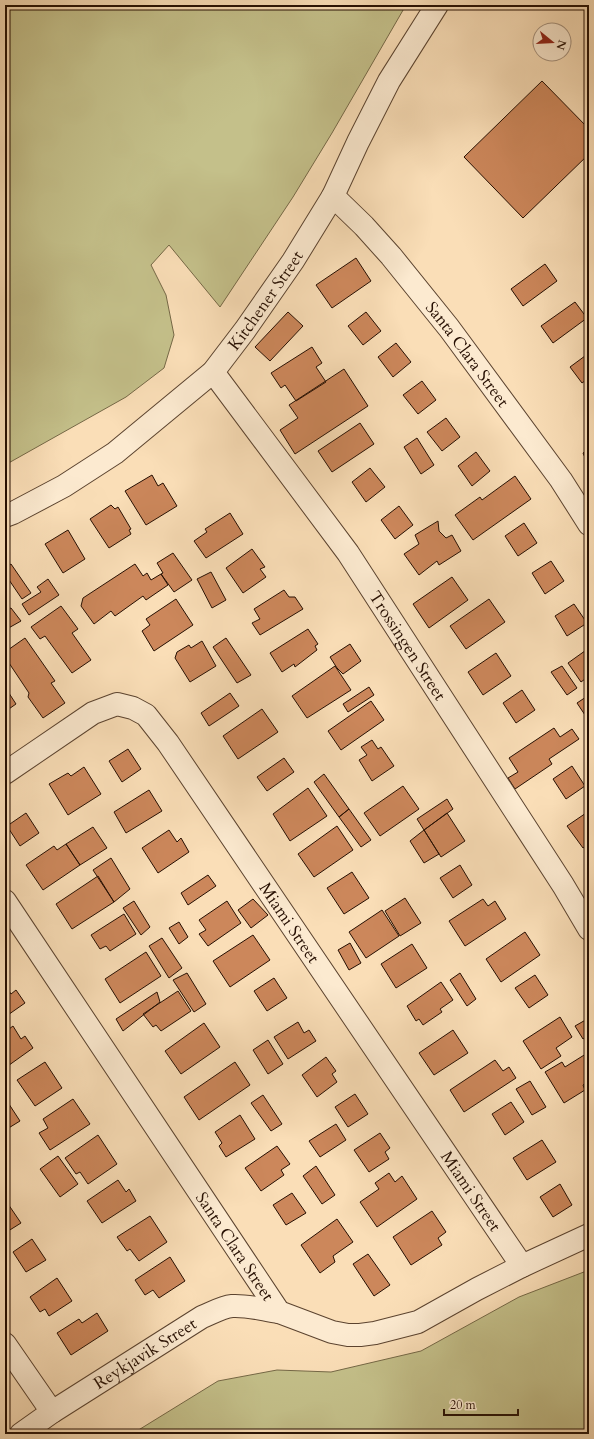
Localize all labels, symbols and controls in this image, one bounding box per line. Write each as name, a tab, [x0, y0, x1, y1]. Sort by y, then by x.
north arrow	[532, 22, 572, 62]
text: N	[552, 38, 570, 52]
street label: Kitchener Street	[223, 246, 309, 355]
street label: Santa Clara Street	[420, 297, 515, 412]
street label: Trossingen Street	[364, 587, 452, 705]
street label: Miami Street	[254, 878, 325, 968]
street label: Miami Street	[435, 1146, 507, 1237]
street label: Santa Clara Street	[190, 1188, 280, 1306]
street label: Reykjavik Street	[89, 1312, 202, 1395]
scale bar	[444, 1391, 518, 1417]
text: 20 m	[450, 1397, 477, 1413]

